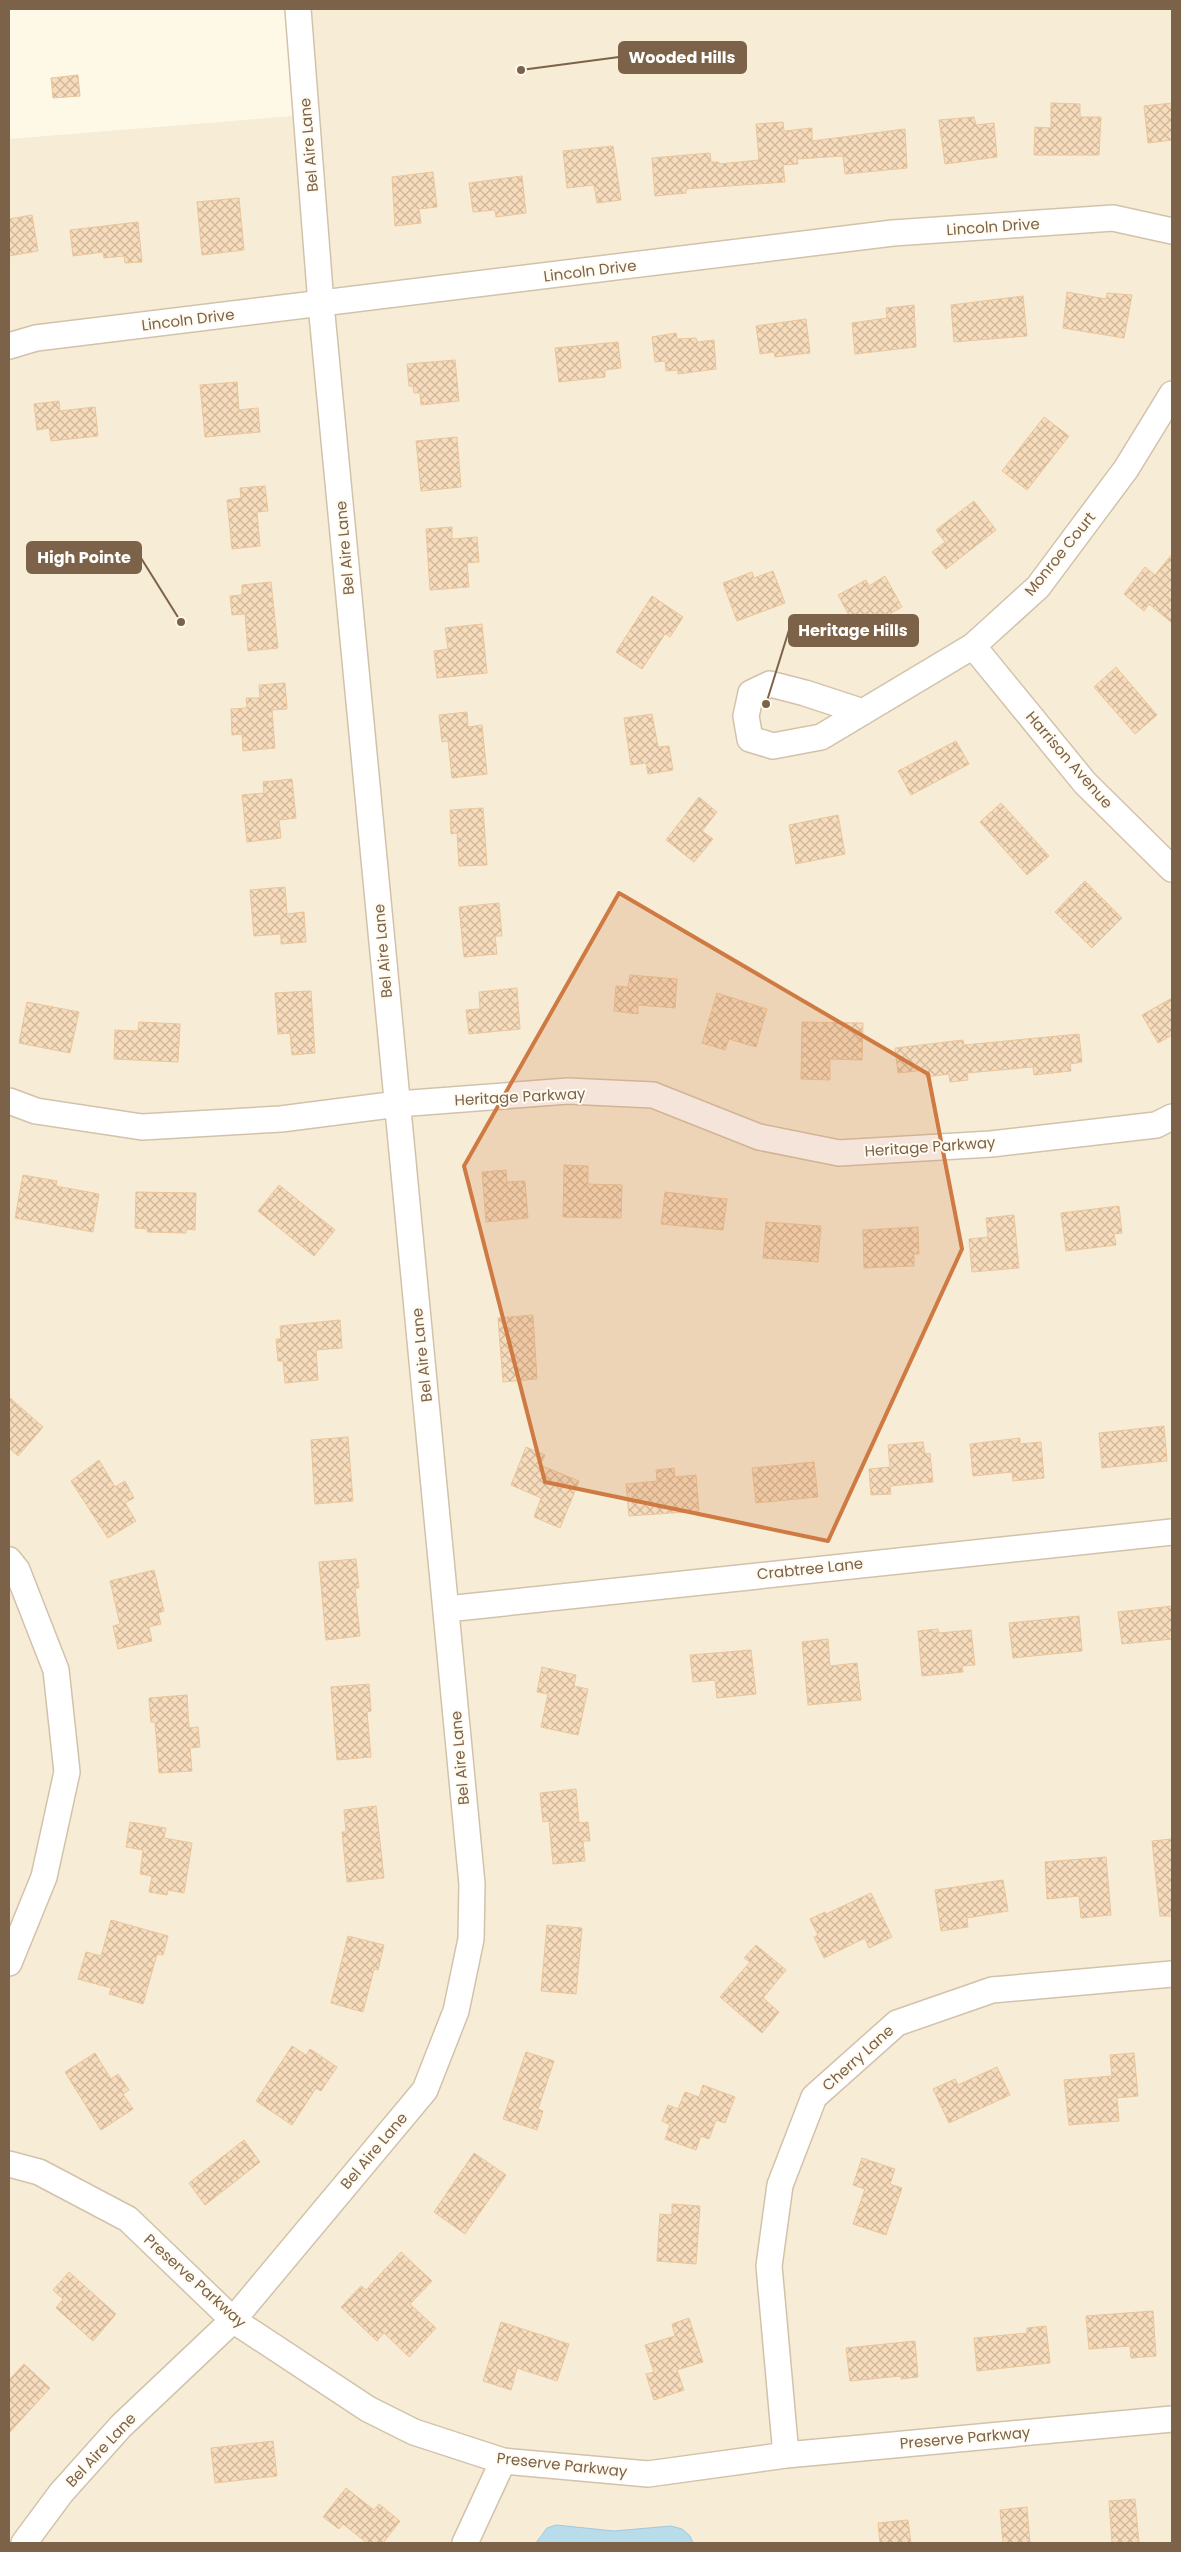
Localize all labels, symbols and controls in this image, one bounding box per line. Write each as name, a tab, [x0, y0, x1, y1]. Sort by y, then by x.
callout: Wooded Hills	[619, 42, 746, 73]
text: Wooded Hills	[629, 46, 736, 69]
street label: Bel Aire Lane	[294, 97, 323, 193]
street label: Lincoln Drive	[946, 213, 1040, 240]
street label: Lincoln Drive	[542, 254, 638, 287]
street label: Lincoln Drive	[140, 303, 236, 336]
street label: Bel Aire Lane	[330, 500, 359, 596]
street label: Monroe Court	[1019, 507, 1100, 600]
callout: High Pointe	[27, 542, 141, 573]
text: High Pointe	[37, 546, 131, 569]
callout: Heritage Hills	[789, 615, 918, 646]
text: Heritage Hills	[798, 619, 908, 642]
street label: Harrison Avenue	[1021, 706, 1118, 813]
street label: Bel Aire Lane	[368, 903, 397, 999]
street label: Heritage Parkway	[454, 1083, 587, 1110]
street label: Heritage Parkway	[864, 1131, 997, 1162]
street label: Bel Aire Lane	[406, 1307, 437, 1403]
street label: Crabtree Lane	[756, 1552, 864, 1585]
street label: Bel Aire Lane	[445, 1710, 474, 1806]
street label: Cherry Lane	[817, 2020, 898, 2095]
street label: Bel Aire Lane	[335, 2108, 412, 2194]
street label: Preserve Parkway	[140, 2229, 251, 2333]
street label: Bel Aire Lane	[61, 2408, 141, 2491]
street label: Preserve Parkway	[899, 2421, 1032, 2454]
street label: Preserve Parkway	[496, 2447, 629, 2482]

